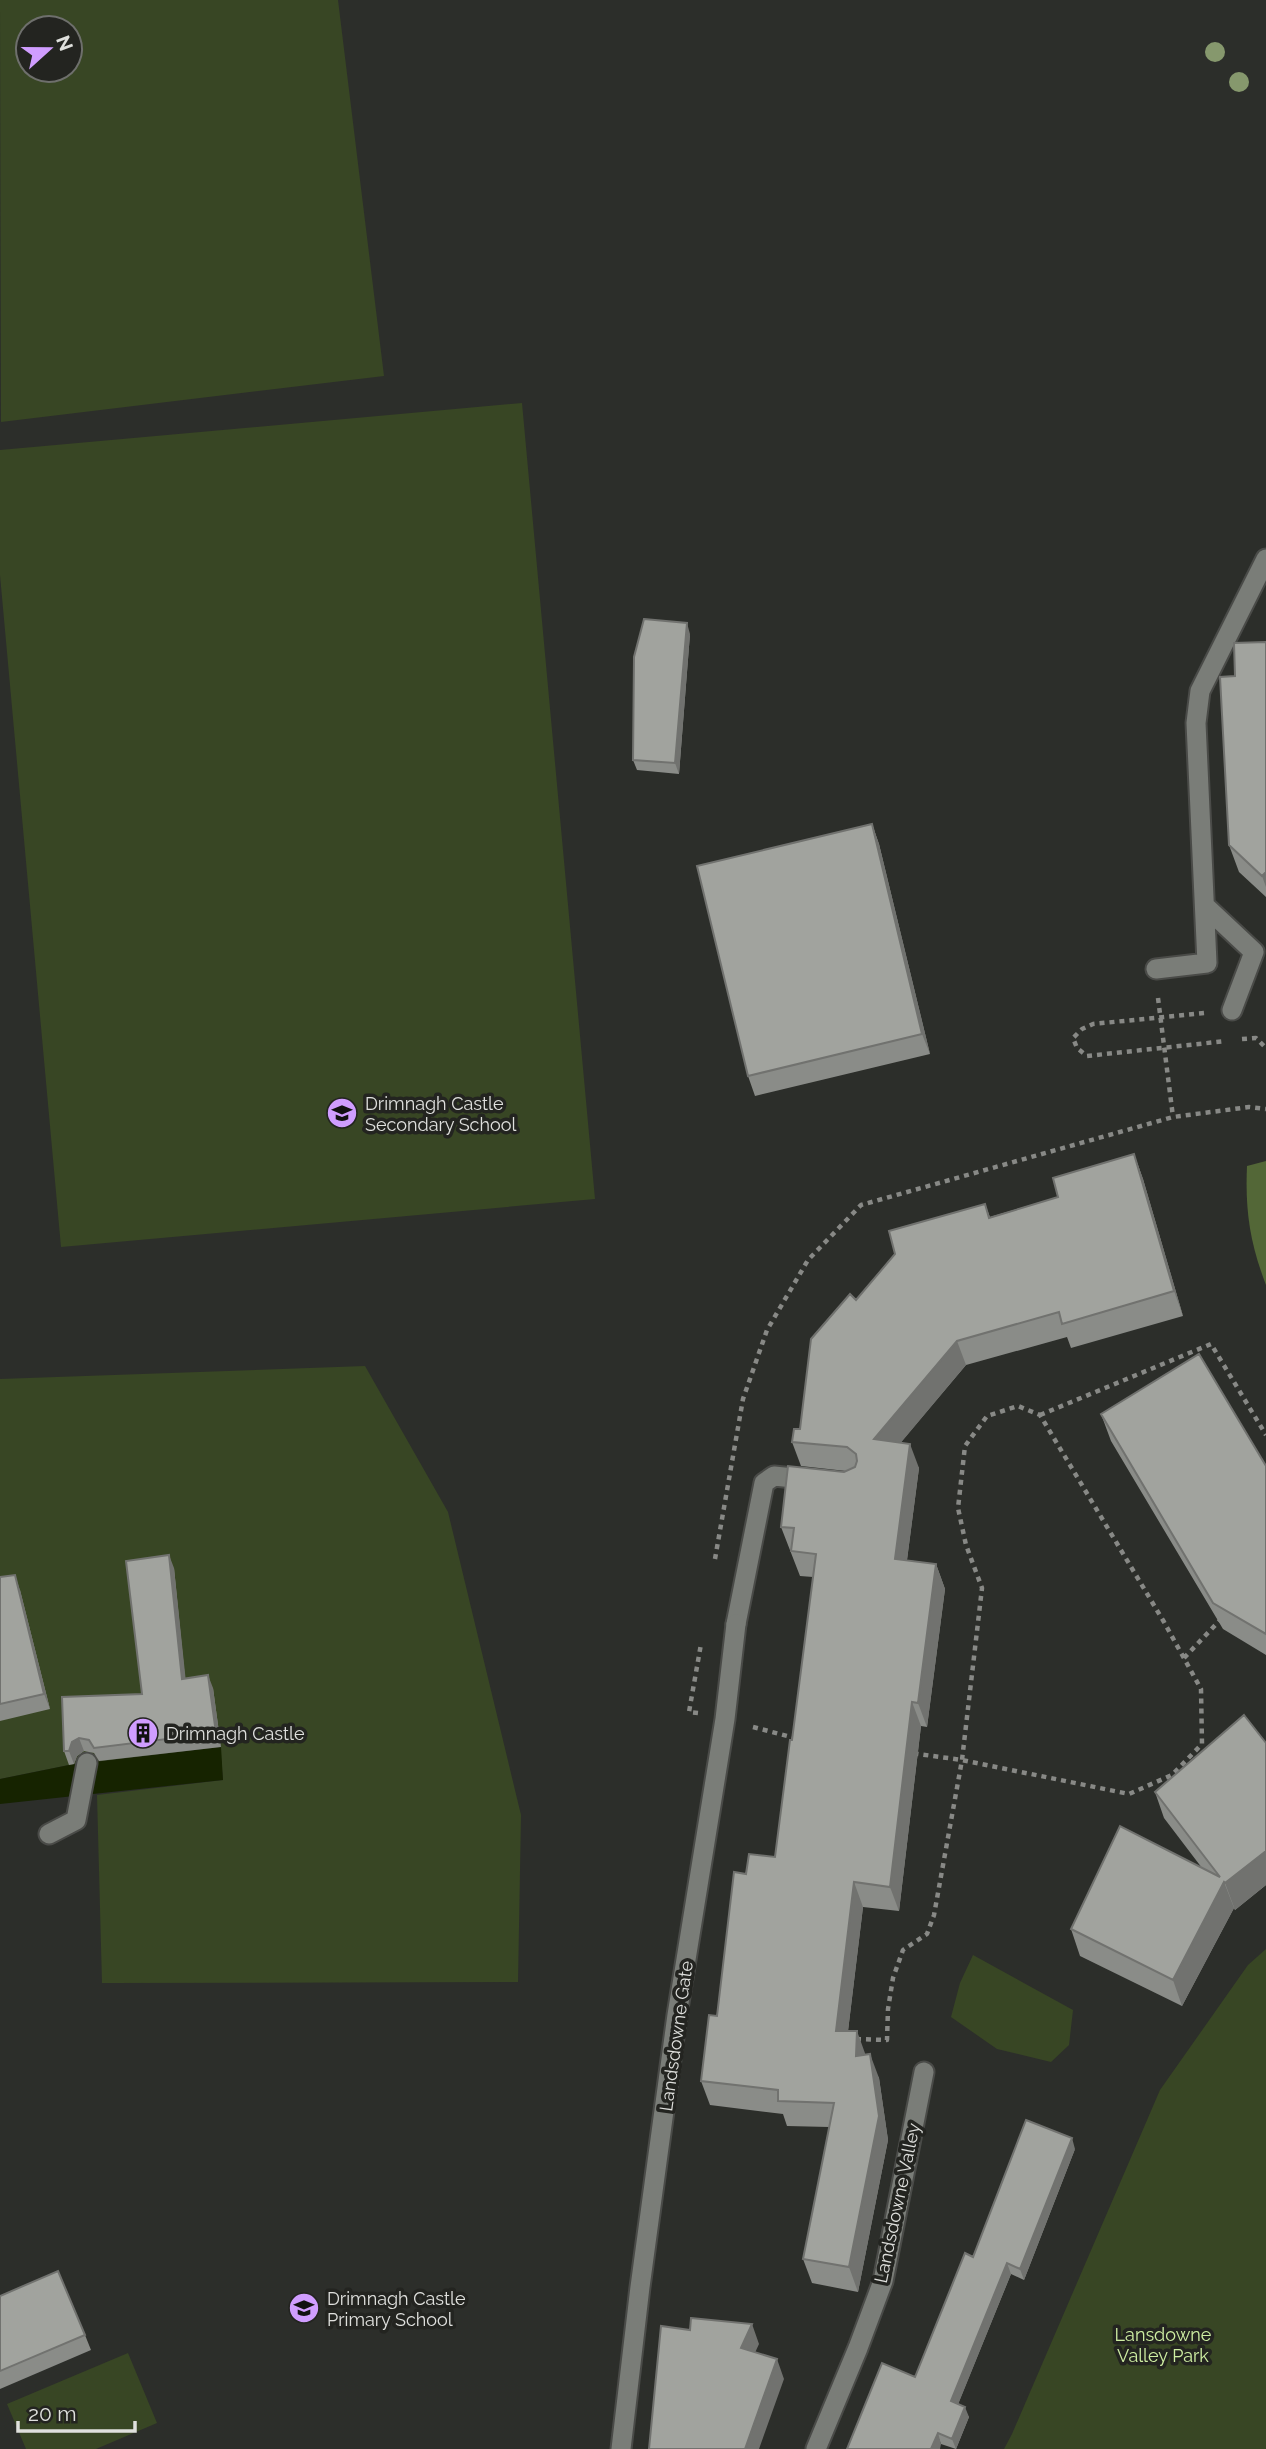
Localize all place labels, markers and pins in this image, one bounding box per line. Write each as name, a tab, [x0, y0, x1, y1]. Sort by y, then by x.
place label: Drimnagh Castle Secondary School	[365, 1093, 516, 1135]
school or university icon: Drimnagh Castle Secondary School	[325, 1096, 359, 1130]
building icon: Drimnagh Castle	[126, 1716, 160, 1750]
place label: Drimnagh Castle	[166, 1723, 305, 1744]
place label: Drimnagh Castle Primary School	[327, 2288, 466, 2330]
school or university icon: Drimnagh Castle Primary School	[287, 2291, 321, 2325]

